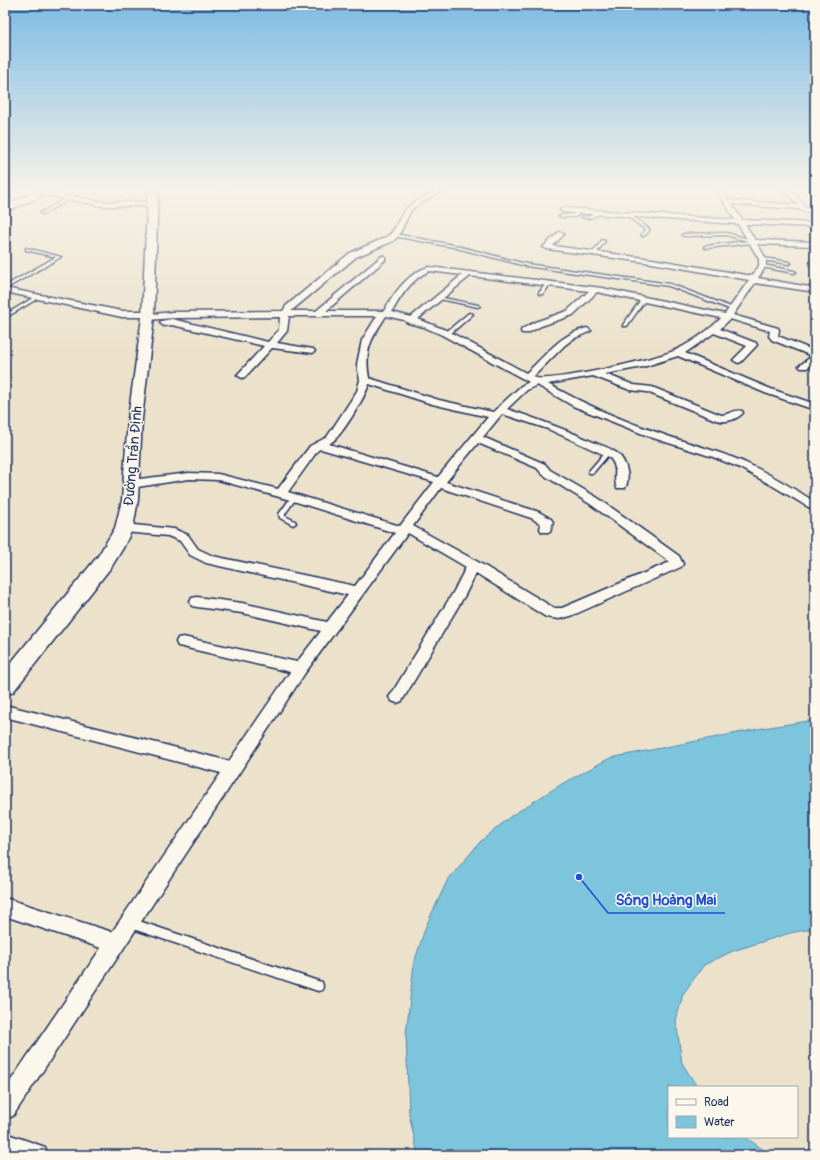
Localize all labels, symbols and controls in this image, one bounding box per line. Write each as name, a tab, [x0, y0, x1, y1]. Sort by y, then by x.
street label: Đường Trần Định	[118, 405, 146, 507]
callout: Sông Hoàng Mai	[608, 886, 725, 913]
text: Sông Hoàng Mai	[616, 891, 717, 910]
legend	[668, 1086, 798, 1138]
text: Road	[704, 1095, 729, 1110]
text: Water	[704, 1115, 735, 1130]

